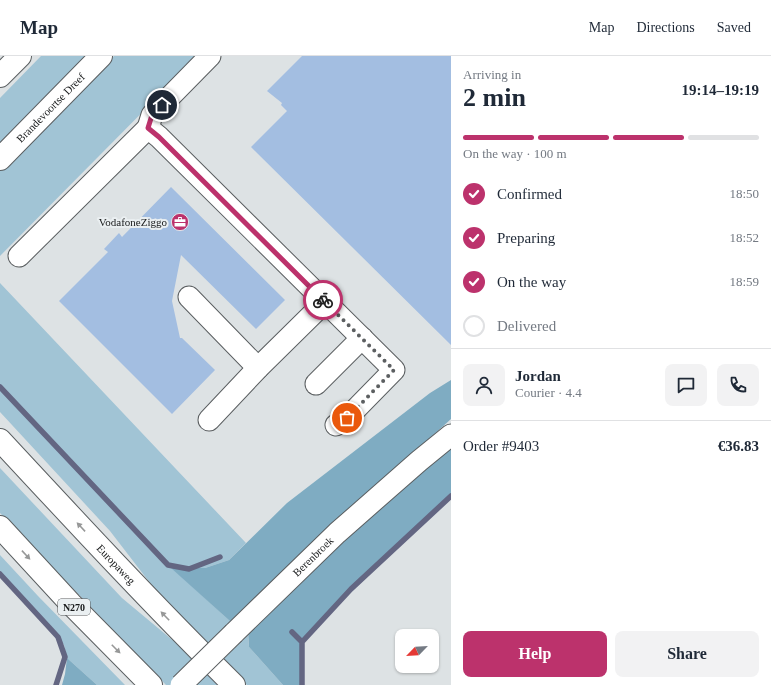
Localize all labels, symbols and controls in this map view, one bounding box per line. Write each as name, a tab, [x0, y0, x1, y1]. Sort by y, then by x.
text: Map	[20, 17, 58, 38]
text: Map	[589, 20, 614, 35]
text: Directions	[636, 20, 695, 35]
text: Saved	[717, 20, 751, 35]
text: Arriving in	[463, 67, 521, 82]
street label: Brandevoortse Dreef	[14, 70, 87, 145]
text: 19:14–19:19	[682, 82, 759, 98]
text: 2 min	[463, 83, 526, 112]
pin	[145, 88, 179, 122]
icon: home	[151, 94, 173, 116]
text: On the way · 100 m	[463, 146, 567, 161]
icon: check	[463, 183, 485, 205]
text: Confirmed	[497, 186, 562, 202]
text: 18:50	[729, 186, 759, 201]
office icon: VodafoneZiggo	[170, 212, 190, 232]
place label: VodafoneZiggo	[99, 216, 167, 228]
icon: check	[463, 227, 485, 249]
text: Preparing	[497, 230, 555, 246]
text: 18:52	[729, 230, 759, 245]
icon: check	[463, 271, 485, 293]
text: On the way	[497, 274, 566, 290]
text: 18:59	[729, 274, 759, 289]
courier	[303, 280, 343, 320]
icon: bike	[312, 289, 334, 311]
text: Delivered	[497, 318, 556, 334]
button: person	[463, 364, 505, 406]
button: chat	[665, 364, 707, 406]
button: phone	[717, 364, 759, 406]
text: Jordan	[515, 368, 561, 384]
text: Courier · 4.4	[515, 385, 582, 400]
pin	[330, 401, 364, 435]
icon: bag	[336, 407, 358, 429]
text: Order #9403	[463, 438, 539, 454]
text: €36.83	[718, 438, 759, 454]
one-way arrow	[76, 522, 85, 532]
street label: Berenbroek	[290, 534, 336, 579]
street label: Europaweg	[94, 542, 138, 587]
one-way arrow	[22, 550, 31, 561]
road number: N270	[58, 599, 90, 615]
one-way arrow	[160, 611, 170, 621]
north arrow	[395, 629, 439, 673]
map controls	[395, 629, 439, 673]
button: Help	[463, 631, 607, 677]
button: Share	[615, 631, 759, 677]
one-way arrow	[111, 644, 121, 654]

